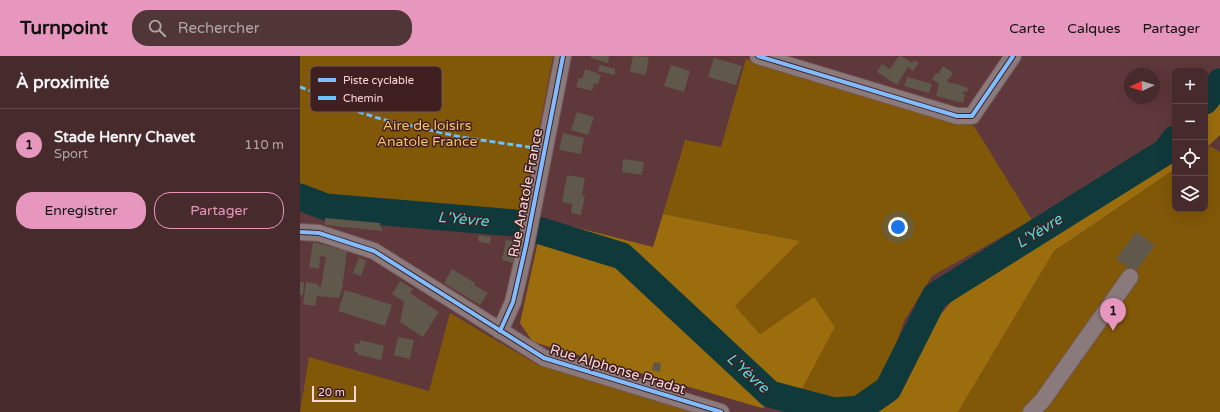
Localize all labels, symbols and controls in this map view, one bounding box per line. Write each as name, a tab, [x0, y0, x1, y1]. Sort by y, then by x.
search box	[132, 10, 412, 46]
text: Turnpoint	[20, 17, 108, 39]
icon: search	[146, 17, 168, 39]
text: Rechercher	[178, 19, 259, 37]
text: Carte	[1009, 20, 1045, 37]
text: Calques	[1067, 20, 1120, 37]
text: Partager	[1142, 20, 1200, 37]
legend	[310, 66, 442, 112]
north arrow	[1124, 68, 1160, 104]
map controls	[1172, 68, 1208, 212]
button: +	[1172, 68, 1208, 104]
text: À proximité	[16, 72, 109, 93]
text: Piste cyclable	[343, 74, 414, 87]
text: Chemin	[343, 92, 383, 105]
button: −	[1172, 104, 1208, 140]
park label: Aire de loisirs Anatole France	[377, 117, 477, 150]
street label: Rue Anatole France	[505, 127, 546, 259]
text: Stade Henry Chavet	[54, 128, 195, 146]
text: 1	[25, 137, 33, 153]
text: 110 m	[244, 137, 284, 153]
button: locate	[1172, 140, 1208, 176]
text: Sport	[54, 146, 88, 162]
button: layers	[1172, 176, 1208, 212]
button: Enregistrer	[16, 192, 146, 229]
button: Partager	[154, 192, 284, 229]
water label: L'Yèvre	[437, 208, 491, 230]
water label: L'Yèvre	[1013, 209, 1067, 252]
your location	[888, 217, 908, 237]
pin: 1	[1100, 298, 1126, 331]
street label: Rue Alphonse Pradat	[548, 341, 688, 398]
water label: L'Yèvre	[723, 349, 774, 398]
scale bar	[312, 384, 356, 403]
text: 20 m	[318, 386, 345, 399]

